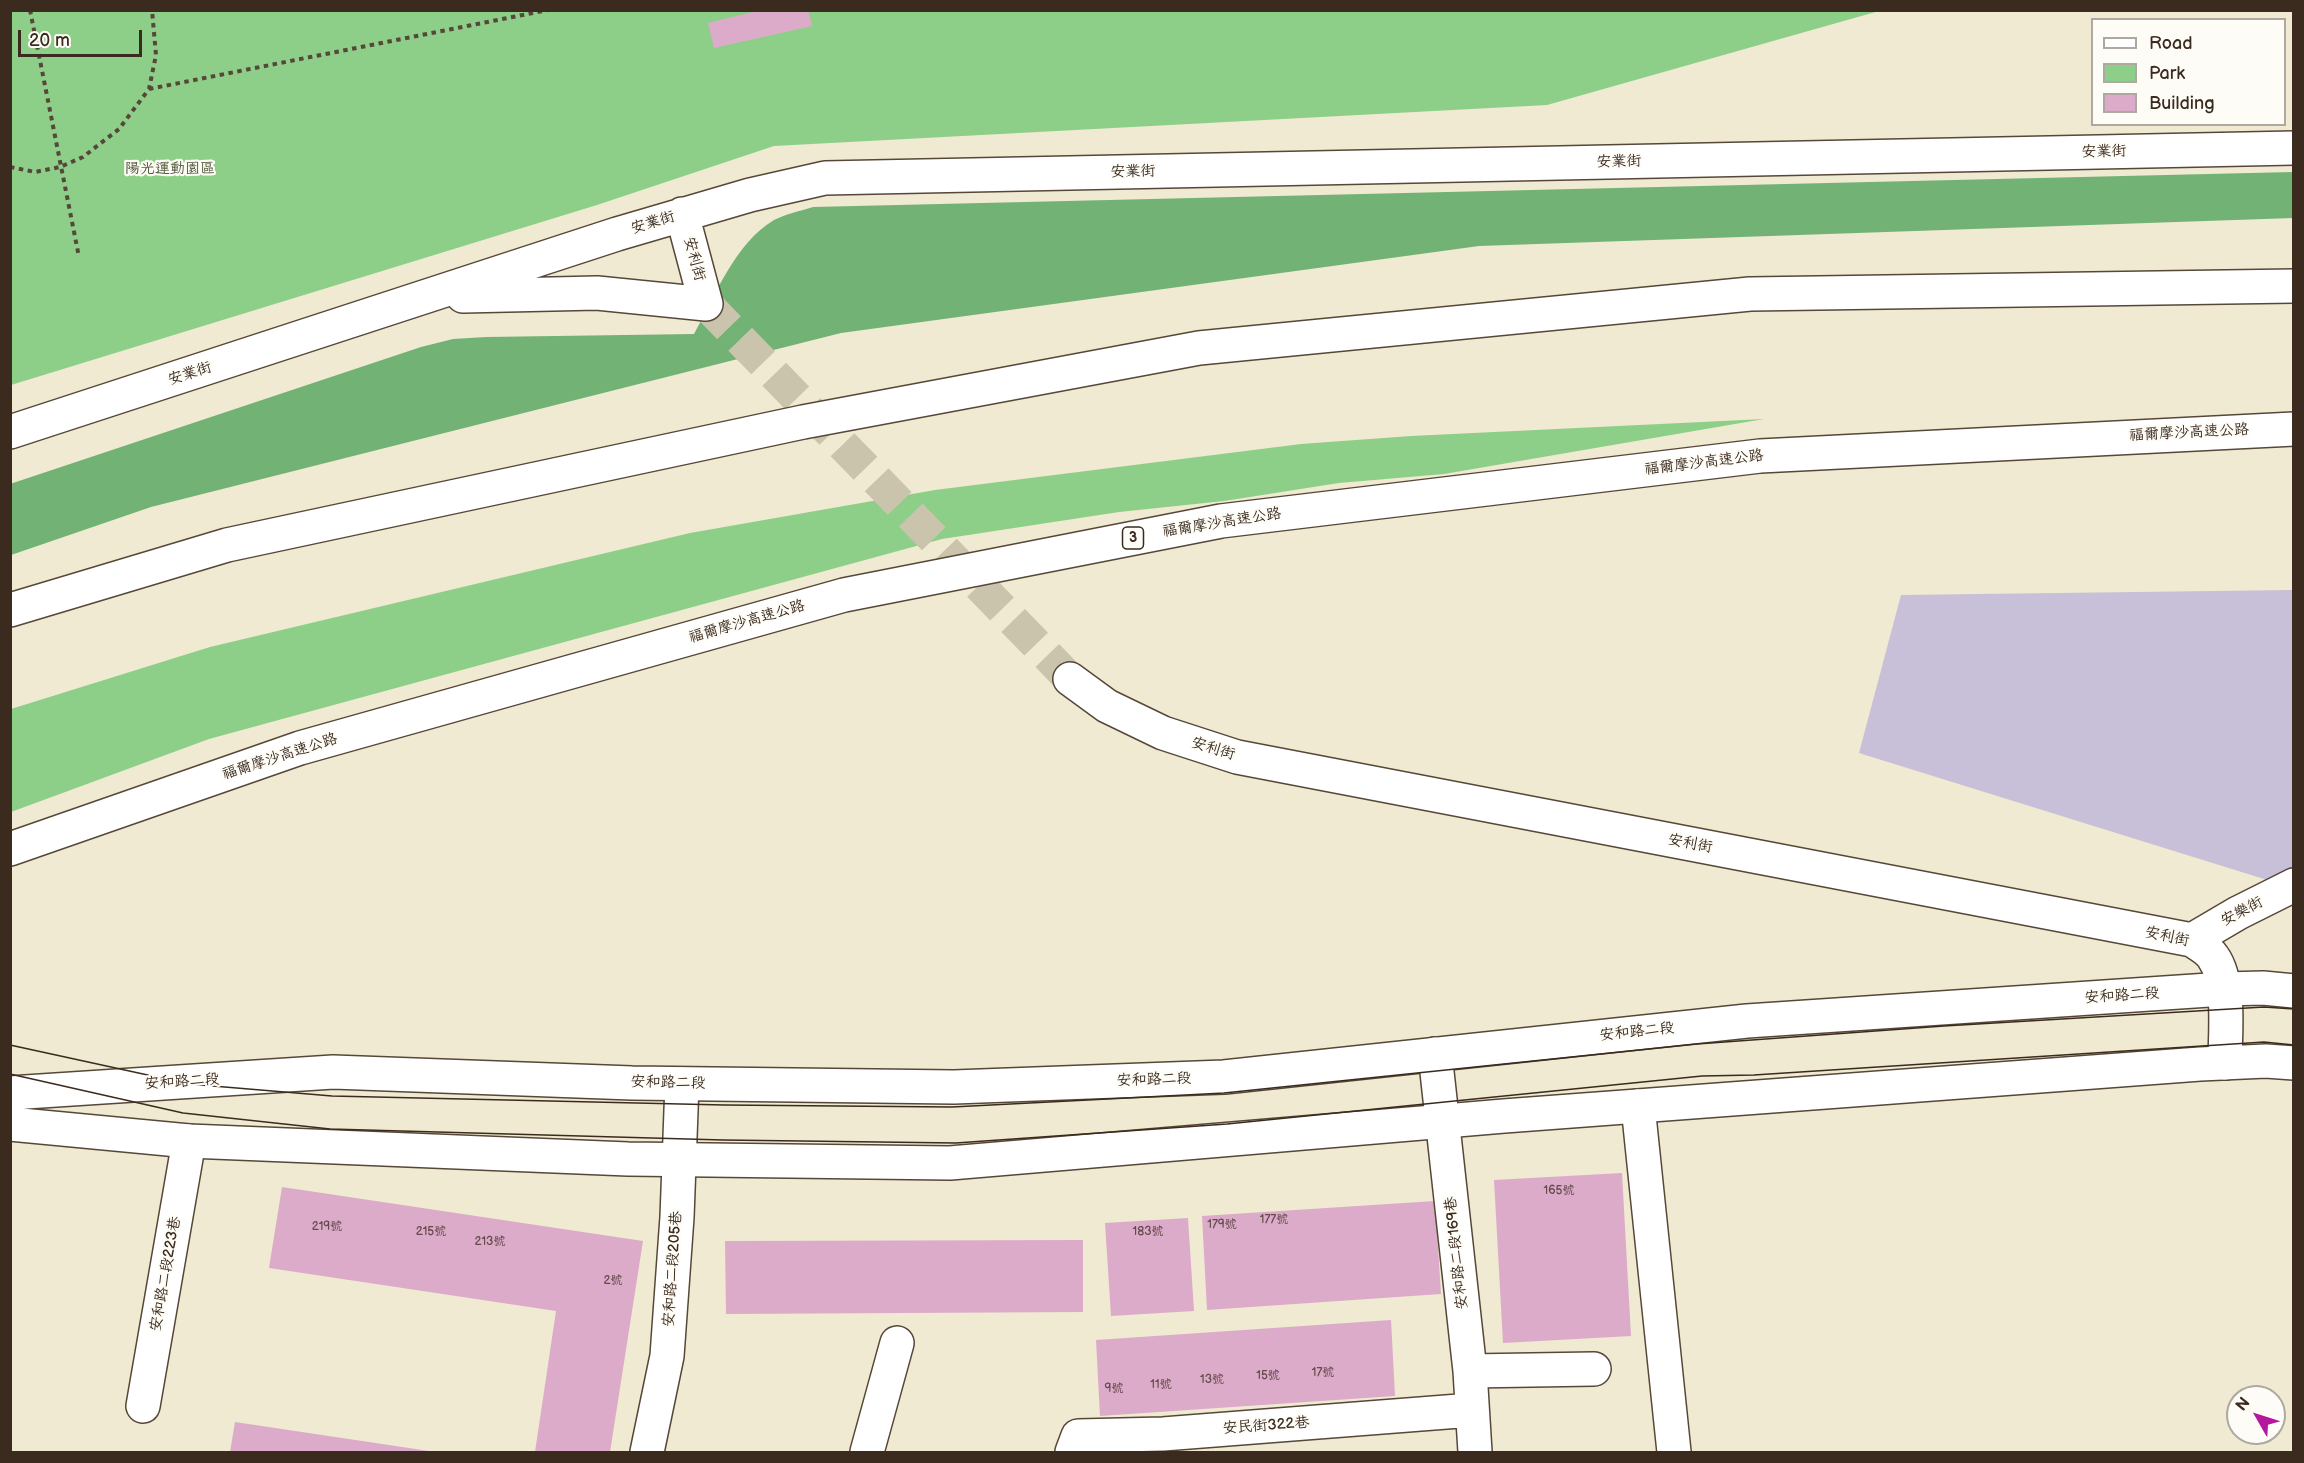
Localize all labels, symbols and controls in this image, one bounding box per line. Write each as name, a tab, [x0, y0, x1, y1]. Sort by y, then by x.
scale bar	[21, 18, 146, 56]
legend	[2091, 18, 2286, 126]
text: 20 m	[29, 30, 70, 51]
text: Road	[2149, 33, 2193, 54]
text: Park	[2149, 63, 2185, 84]
text: Building	[2149, 93, 2215, 114]
street label: 安業街	[2081, 143, 2127, 161]
street label: 安業街	[1596, 153, 1642, 171]
park label: 陽光運動園區	[125, 160, 215, 178]
street label: 安業街	[1110, 163, 1156, 181]
street label: 安業街	[629, 208, 677, 238]
street label: 安利街	[679, 235, 709, 283]
street label: 安業街	[166, 358, 214, 390]
street label: 福爾摩沙高速公路	[2129, 421, 2249, 445]
street label: 福爾摩沙高速公路	[1643, 447, 1765, 479]
street label: 福爾摩沙高速公路	[1161, 505, 1283, 541]
road number: 3	[1122, 527, 1144, 549]
street label: 福爾摩沙高速公路	[687, 597, 807, 647]
street label: 福爾摩沙高速公路	[220, 730, 340, 784]
street label: 安利街	[1189, 734, 1237, 764]
street label: 安利街	[1666, 831, 1714, 857]
street label: 安樂街	[2218, 893, 2266, 931]
street label: 安利街	[2143, 924, 2191, 950]
street label: 安和路二段	[2084, 984, 2160, 1008]
street label: 安和路二段	[1599, 1019, 1675, 1045]
street label: 安和路二段	[144, 1070, 220, 1094]
street label: 安和路二段	[1116, 1070, 1192, 1090]
street label: 安和路二段	[630, 1073, 706, 1093]
house number: 165號	[1544, 1184, 1574, 1198]
street label: 安和路二段169巷	[1442, 1196, 1472, 1310]
street label: 安和路二段205巷	[660, 1210, 686, 1328]
house number: 177號	[1260, 1213, 1288, 1227]
street label: 安和路二段223巷	[147, 1215, 185, 1333]
house number: 179號	[1207, 1218, 1237, 1232]
house number: 219號	[312, 1220, 342, 1234]
house number: 215號	[416, 1225, 446, 1239]
house number: 183號	[1132, 1225, 1164, 1239]
house number: 213號	[475, 1235, 505, 1249]
house number: 2號	[603, 1274, 623, 1288]
house number: 17號	[1312, 1366, 1334, 1380]
house number: 15號	[1256, 1369, 1280, 1383]
house number: 13號	[1200, 1373, 1224, 1387]
house number: 11號	[1150, 1378, 1172, 1392]
house number: 9號	[1105, 1382, 1123, 1396]
north arrow	[2226, 1385, 2286, 1445]
text: N	[2232, 1394, 2254, 1415]
street label: 安民街322巷	[1222, 1414, 1310, 1438]

